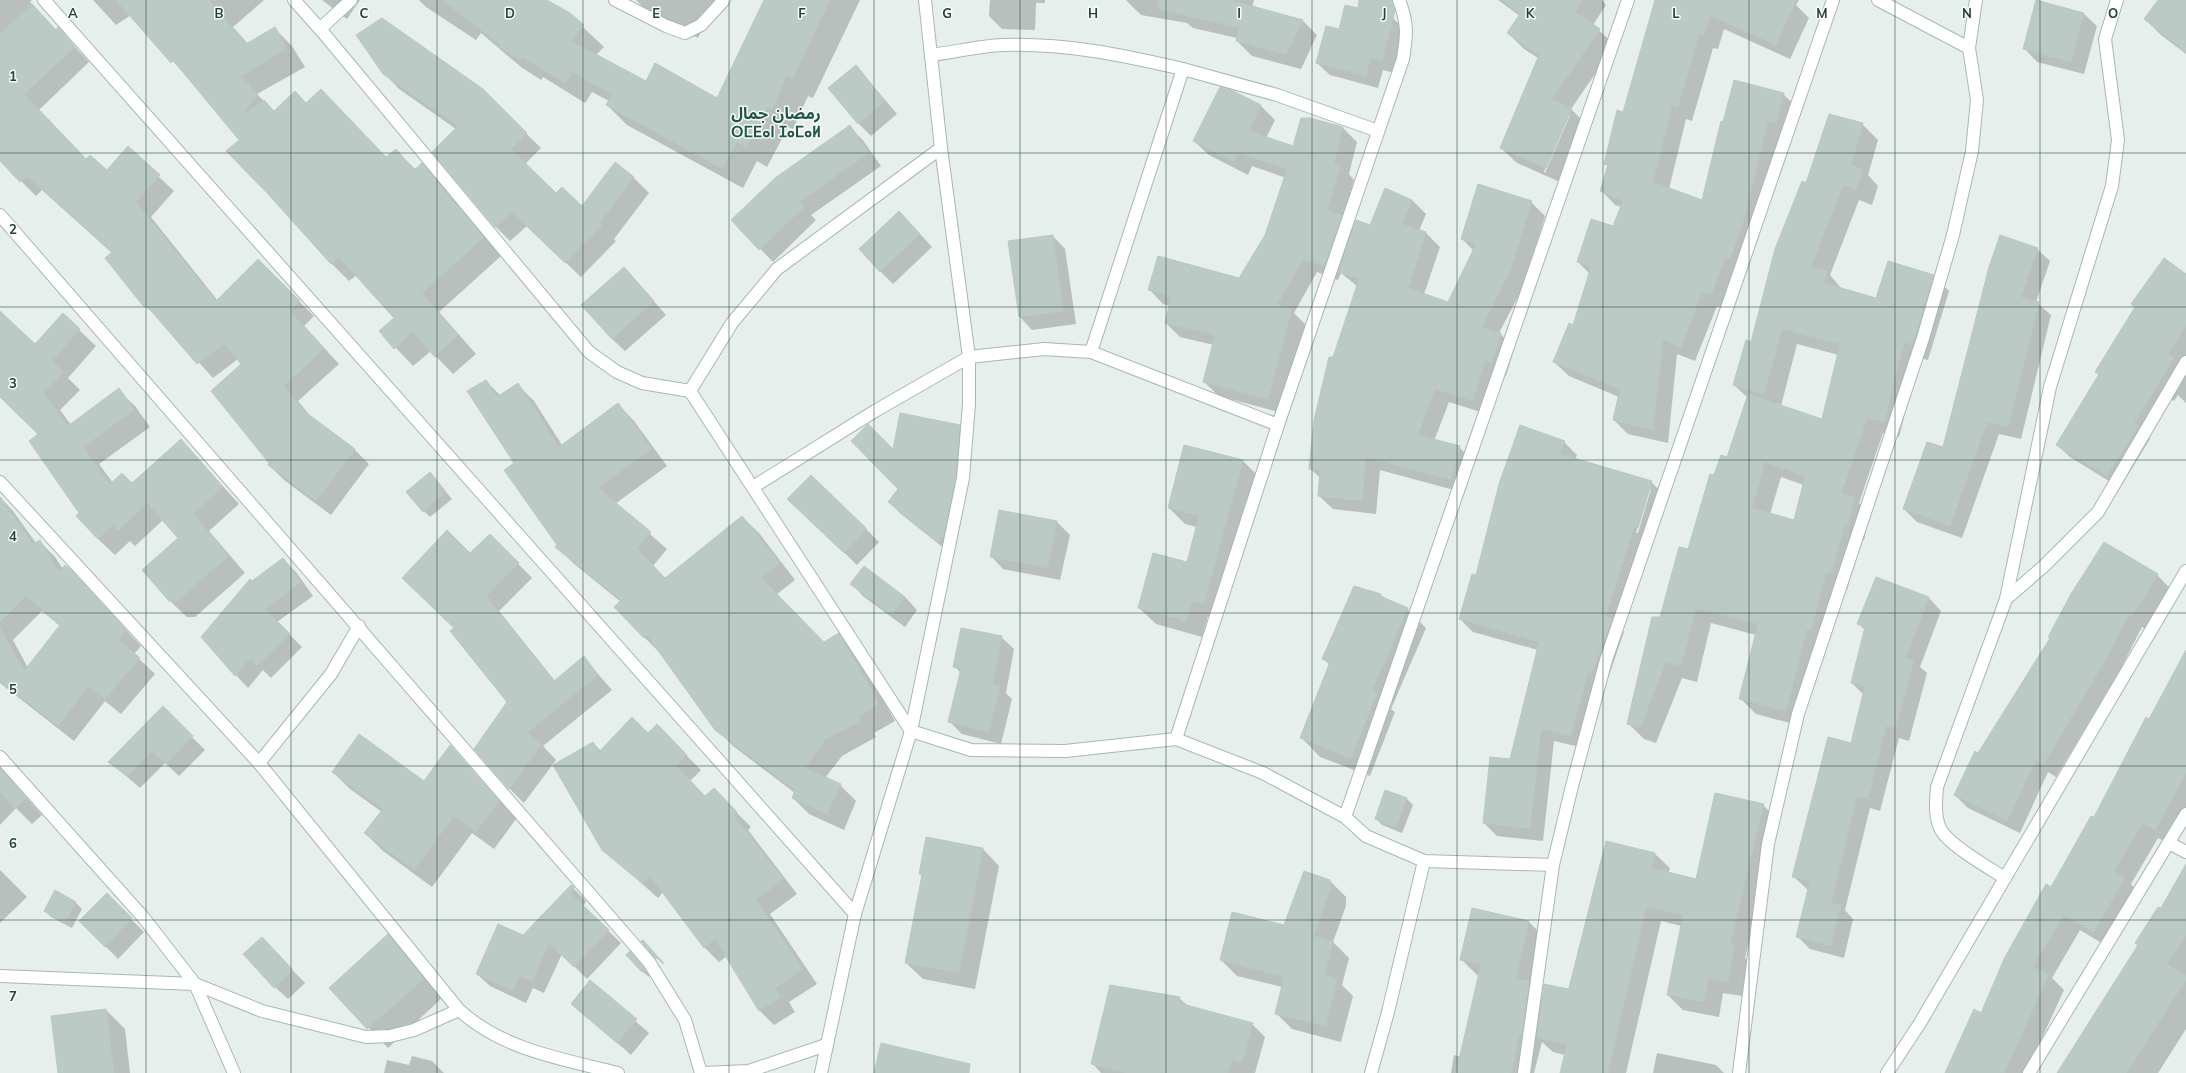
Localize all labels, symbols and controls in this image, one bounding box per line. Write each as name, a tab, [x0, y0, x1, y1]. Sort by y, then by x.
text: A	[68, 5, 78, 21]
text: B	[215, 5, 224, 21]
text: C	[360, 5, 369, 21]
text: D	[505, 5, 515, 21]
text: E	[652, 5, 660, 21]
text: F	[798, 5, 806, 21]
text: G	[942, 5, 952, 21]
text: H	[1088, 5, 1098, 21]
text: I	[1237, 5, 1241, 21]
text: J	[1382, 5, 1386, 21]
text: K	[1526, 5, 1536, 21]
text: L	[1672, 5, 1680, 21]
text: M	[1816, 5, 1828, 21]
text: N	[1962, 5, 1972, 21]
text: O	[2108, 5, 2118, 21]
text: 1	[9, 68, 17, 84]
district label: رمضان جمال ⵔⵎⴹⴰⵏ ⵊⴰⵎⴰⵍ	[731, 103, 821, 141]
text: 2	[9, 221, 17, 237]
text: 3	[9, 375, 17, 391]
text: 4	[9, 528, 17, 544]
text: 5	[9, 681, 17, 697]
text: 6	[9, 835, 17, 851]
text: 7	[9, 988, 17, 1004]

